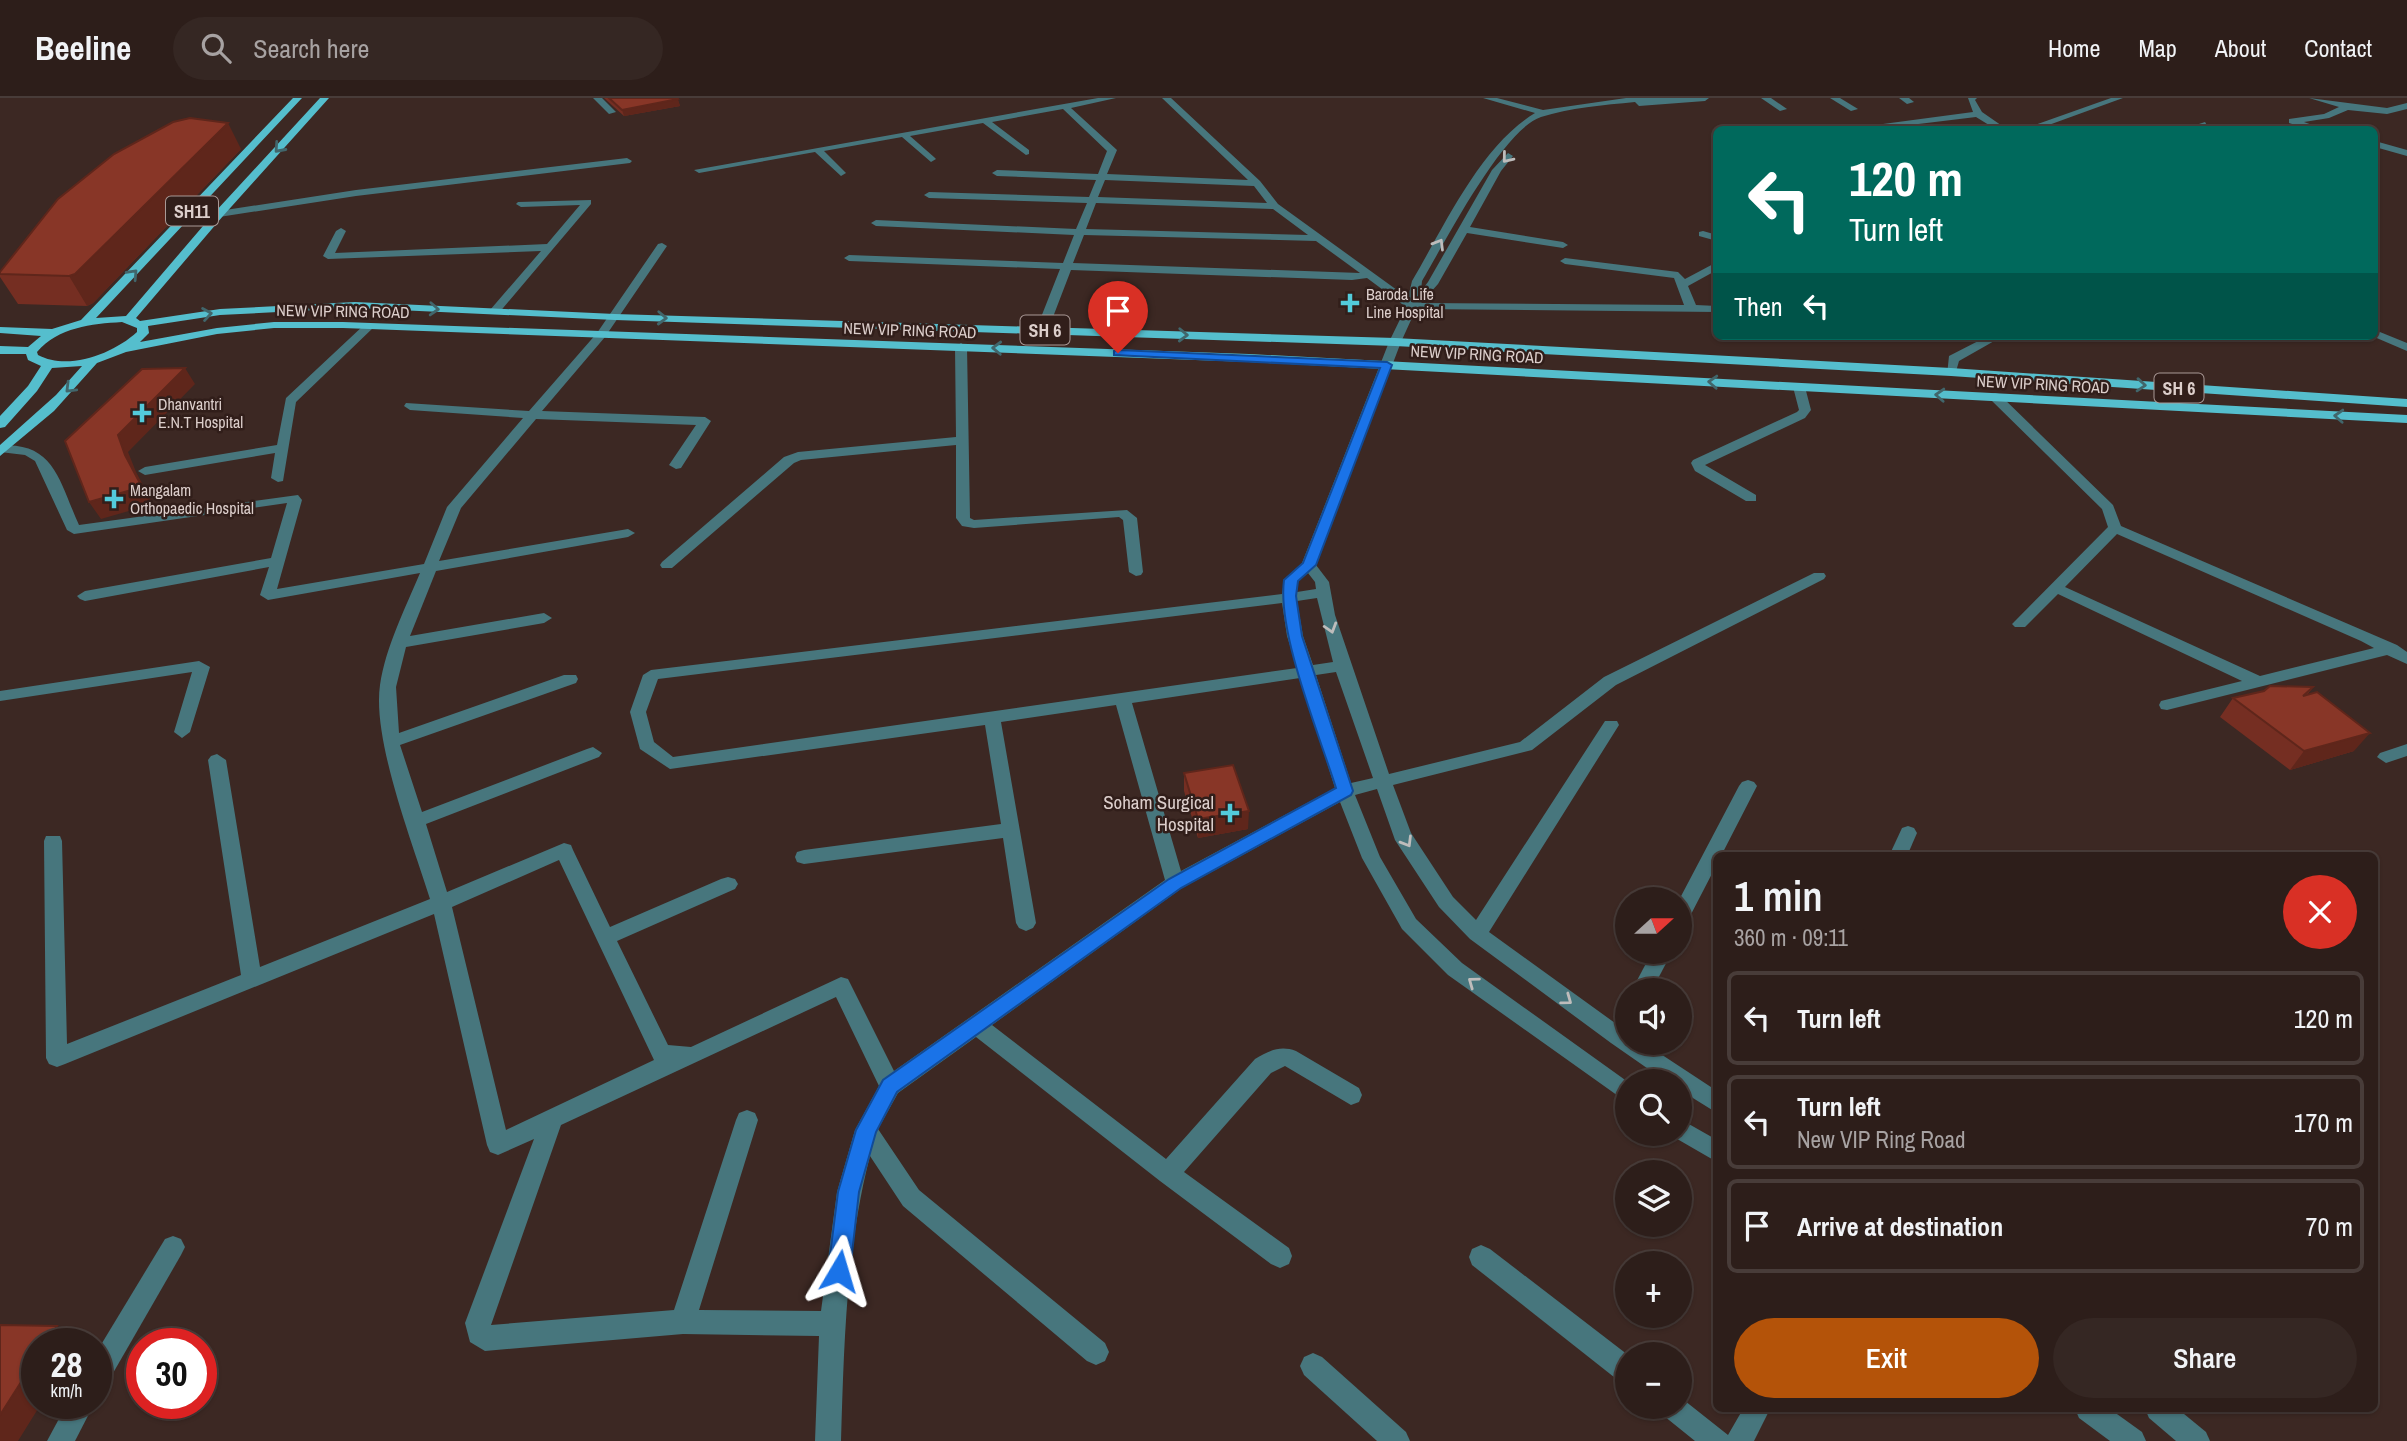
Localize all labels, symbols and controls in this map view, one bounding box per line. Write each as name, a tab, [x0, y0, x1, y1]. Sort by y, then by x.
search box	[173, 17, 663, 80]
text: Beeline	[35, 26, 131, 70]
icon: search	[197, 29, 235, 67]
text: Search here	[253, 31, 369, 66]
text: Home	[2048, 32, 2100, 64]
text: Map	[2138, 32, 2177, 64]
text: About	[2215, 32, 2266, 64]
text: Contact	[2304, 32, 2372, 64]
one-way arrow	[274, 140, 287, 153]
text: 120 m	[1849, 145, 1963, 211]
one-way arrow	[1503, 149, 1515, 162]
icon: left	[1734, 154, 1825, 245]
road number: SH11	[166, 196, 218, 226]
text: Turn left	[1849, 208, 1943, 251]
one-way arrow	[1431, 238, 1444, 251]
one-way arrow	[124, 269, 137, 282]
pin	[1088, 281, 1148, 353]
place label: Baroda Life Line Hospital	[1366, 283, 1443, 323]
icon: left	[1797, 287, 1835, 325]
text: Then	[1734, 289, 1783, 324]
icon: arrive	[1099, 292, 1137, 330]
marker: Baroda Life Line Hospital	[1340, 293, 1360, 313]
street label: NEW VIP RING ROAD	[276, 299, 410, 323]
one-way arrow	[429, 301, 440, 316]
one-way arrow	[202, 307, 213, 322]
one-way arrow	[657, 311, 668, 326]
road number: SH 6	[1020, 316, 1070, 344]
street label: NEW VIP RING ROAD	[843, 317, 977, 343]
one-way arrow	[1178, 327, 1189, 343]
street label: NEW VIP RING ROAD	[1410, 340, 1544, 368]
one-way arrow	[991, 341, 1002, 356]
street label: NEW VIP RING ROAD	[1976, 370, 2110, 398]
road number: SH 6	[2154, 374, 2204, 402]
one-way arrow	[1707, 375, 1718, 390]
one-way arrow	[2136, 377, 2147, 392]
one-way arrow	[66, 380, 78, 392]
one-way arrow	[1935, 387, 1946, 402]
place label: Dhanvantri E.N.T Hospital	[158, 393, 243, 433]
marker: Dhanvantri E.N.T Hospital	[132, 403, 152, 423]
one-way arrow	[2333, 408, 2344, 423]
place label: Mangalam Orthopaedic Hospital	[130, 479, 254, 519]
marker: Mangalam Orthopaedic Hospital	[104, 489, 124, 509]
one-way arrow	[1323, 622, 1338, 634]
place label: Soham Surgical Hospital	[1103, 789, 1214, 837]
marker: Soham Surgical Hospital	[1220, 803, 1240, 823]
one-way arrow	[1399, 834, 1412, 847]
text: 1 min	[1734, 868, 1823, 924]
button: close	[2283, 875, 2357, 949]
north arrow	[1615, 887, 1692, 964]
map controls	[1615, 887, 1692, 1419]
text: 360 m · 09:11	[1734, 922, 1848, 953]
one-way arrow	[1468, 978, 1481, 990]
button: sound	[1615, 978, 1692, 1055]
one-way arrow	[1559, 991, 1572, 1004]
icon: left	[1738, 999, 1776, 1037]
text: Turn left	[1797, 1001, 1881, 1036]
text: 120 m	[2294, 1001, 2353, 1036]
button: search	[1615, 1069, 1692, 1146]
text: Turn left	[1797, 1089, 1881, 1124]
icon: left	[1738, 1103, 1776, 1141]
text: 170 m	[2294, 1105, 2353, 1140]
text: New VIP Ring Road	[1797, 1124, 1965, 1155]
button: layers	[1615, 1160, 1692, 1237]
icon: arrive	[1738, 1207, 1776, 1245]
text: Arrive at destination	[1797, 1209, 2003, 1244]
text: 70 m	[2306, 1209, 2353, 1244]
position arrow	[802, 1234, 876, 1308]
button: +	[1615, 1251, 1692, 1328]
button: Exit	[1734, 1318, 2039, 1398]
button: Share	[2053, 1318, 2357, 1398]
speed limit sign: 30	[126, 1328, 217, 1419]
text: 28	[51, 1341, 82, 1388]
button: −	[1615, 1342, 1692, 1419]
text: km/h	[51, 1378, 83, 1403]

